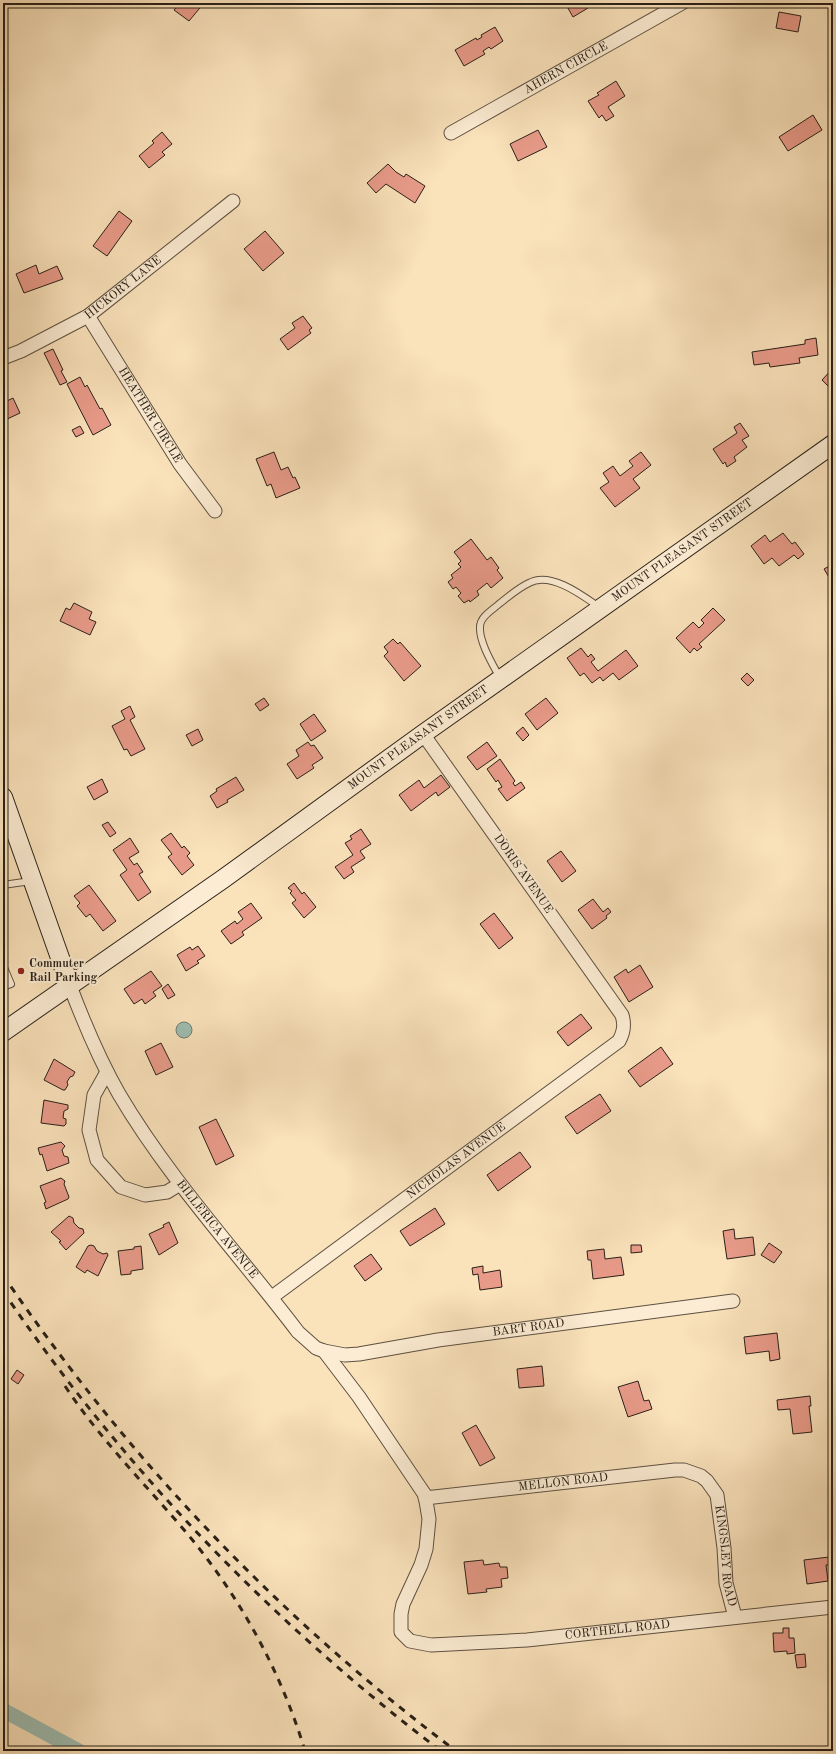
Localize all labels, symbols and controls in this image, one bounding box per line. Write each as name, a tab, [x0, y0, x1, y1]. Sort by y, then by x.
street label: AHERN CIRCLE	[522, 40, 610, 97]
street label: HICKORY LANE	[83, 254, 164, 322]
street label: HEATHER CIRCLE	[116, 366, 184, 465]
street label: MOUNT PLEASANT STREET	[610, 496, 755, 604]
street label: MOUNT PLEASANT STREET	[346, 684, 491, 792]
street label: DORIS AVENUE	[491, 832, 555, 916]
place label: Commuter Rail Parking	[29, 958, 98, 984]
marker: Commuter Rail Parking	[16, 966, 26, 976]
street label: NICHOLAS AVENUE	[405, 1121, 508, 1201]
street label: BILLERICA AVENUE	[174, 1178, 260, 1281]
street label: BART ROAD	[492, 1317, 565, 1339]
street label: MELLON ROAD	[518, 1472, 609, 1494]
street label: KINGSLEY ROAD	[712, 1504, 738, 1608]
street label: CORTHELL ROAD	[564, 1619, 671, 1642]

